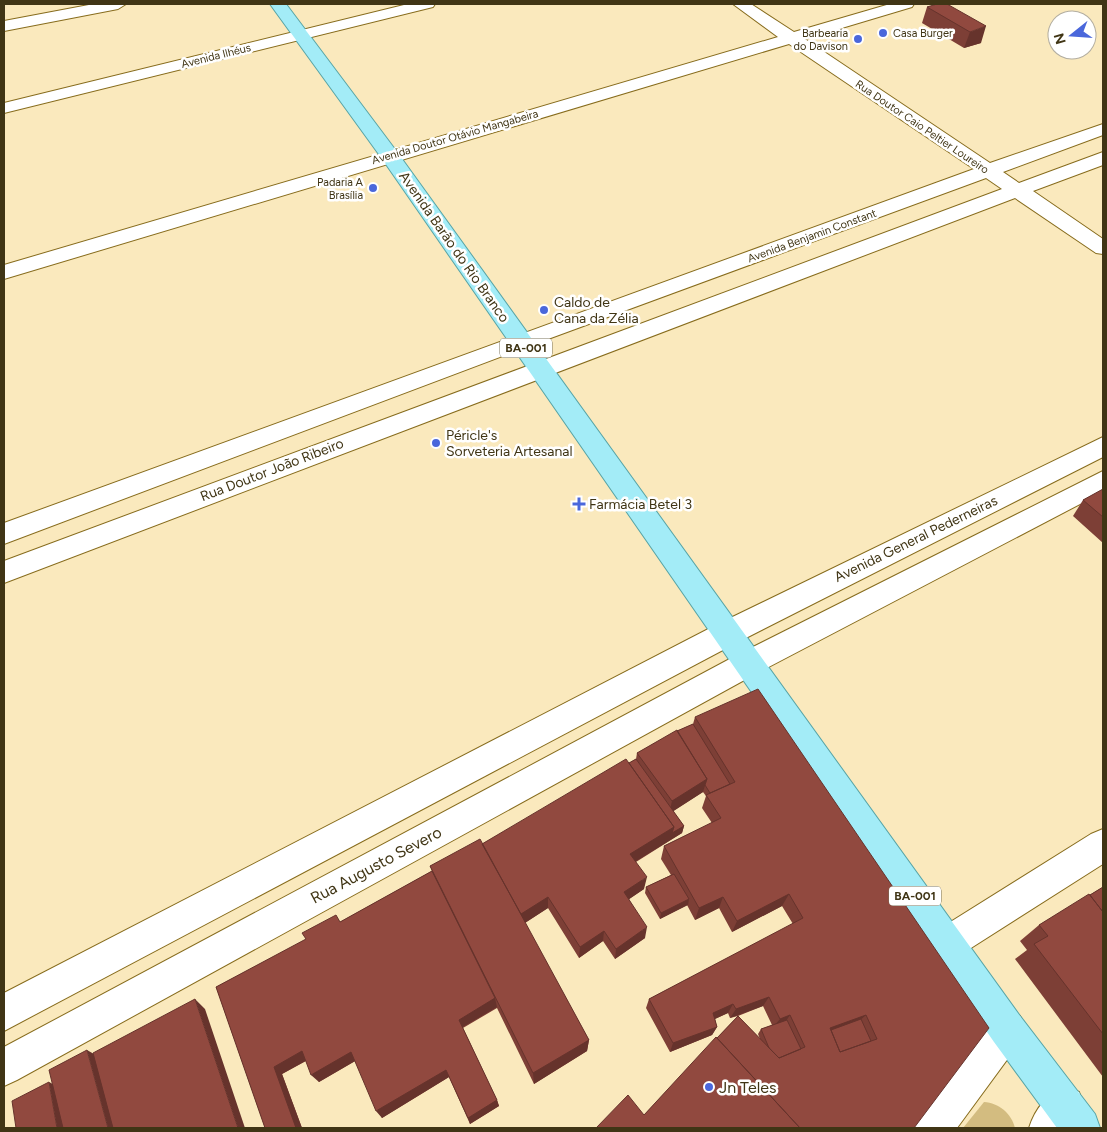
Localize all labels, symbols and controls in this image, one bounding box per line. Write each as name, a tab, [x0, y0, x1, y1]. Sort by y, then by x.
north arrow	[1047, 10, 1097, 60]
place label: Barbearia do Davison	[793, 27, 848, 53]
marker: Casa Burger	[877, 27, 889, 39]
place label: Casa Burger	[893, 27, 953, 40]
text: N	[1050, 31, 1070, 46]
marker: Barbearia do Davison	[852, 33, 864, 45]
street label: Avenida Ilhéus	[180, 41, 252, 71]
street label: Rua Doutor Caio Peltier Loureiro	[853, 77, 991, 177]
street label: Avenida Doutor Otávio Mangabeira	[370, 107, 540, 167]
street label: Avenida Barão do Rio Branco	[395, 168, 513, 326]
place label: Padaria A Brasília	[317, 176, 364, 202]
marker: Padaria A Brasília	[367, 182, 379, 194]
street label: Avenida Benjamin Constant	[746, 207, 878, 265]
place label: Caldo de Cana da Zélia	[554, 294, 639, 327]
marker: Caldo de Cana da Zélia	[538, 304, 550, 316]
road number: BA-001	[500, 338, 552, 358]
place label: Péricle's Sorveteria Artesanal	[446, 427, 573, 460]
street label: Rua Doutor João Ribeiro	[198, 435, 346, 505]
marker: Péricle's Sorveteria Artesanal	[430, 437, 442, 449]
street label: Avenida General Pederneiras	[832, 492, 1000, 586]
place label: Farmácia Betel 3	[589, 496, 692, 513]
marker: Farmácia Betel 3	[573, 498, 585, 510]
street label: Rua Augusto Severo	[307, 822, 445, 908]
road number: BA-001	[889, 886, 941, 906]
place label: Jn Teles	[719, 1078, 776, 1097]
marker: Jn Teles	[703, 1081, 715, 1093]

